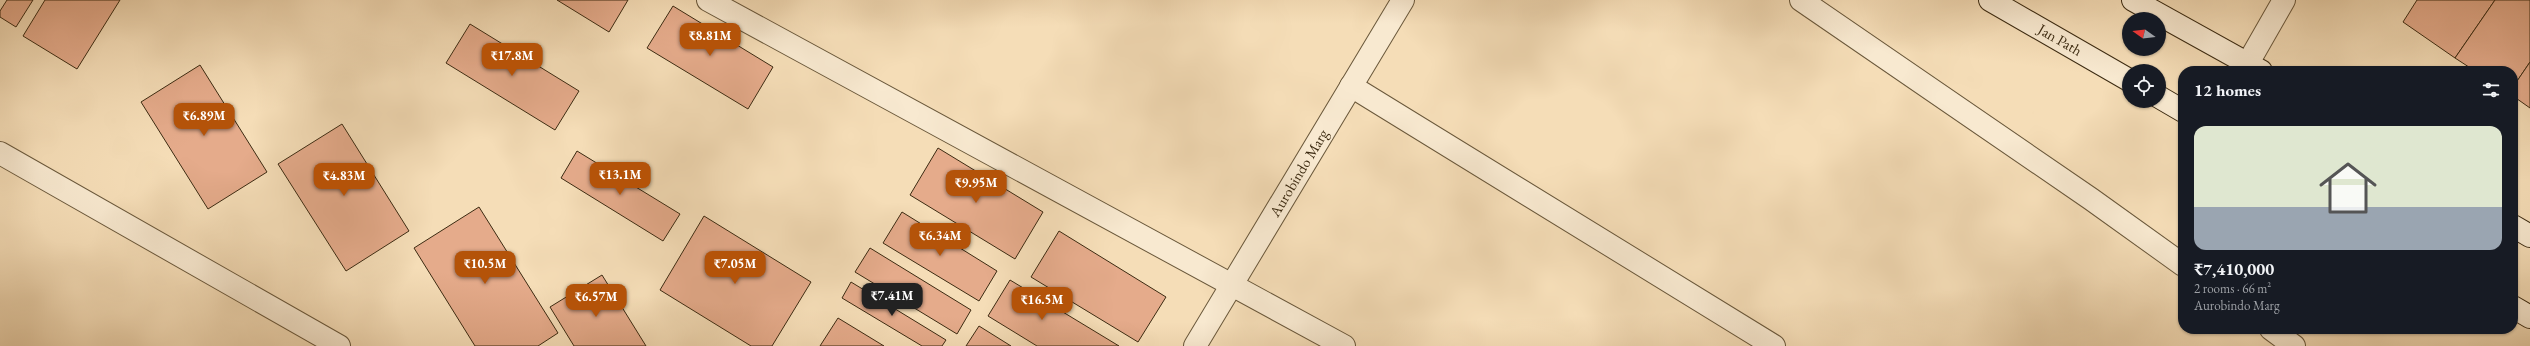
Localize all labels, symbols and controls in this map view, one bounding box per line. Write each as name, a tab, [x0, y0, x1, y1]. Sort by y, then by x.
north arrow	[2122, 12, 2166, 56]
map controls	[2122, 12, 2166, 108]
street label: Jan Path	[2033, 18, 2086, 60]
pin: ₹8.81M	[677, 23, 743, 57]
text: ₹8.81M	[689, 27, 731, 44]
pin: ₹17.8M	[479, 43, 545, 77]
text: ₹17.8M	[491, 47, 533, 64]
button: locate	[2122, 64, 2166, 108]
text: 12 homes	[2194, 79, 2261, 101]
icon: filters	[2480, 79, 2502, 101]
pin: ₹6.89M	[171, 103, 237, 137]
text: ₹6.89M	[183, 107, 225, 124]
street label: Aurobindo Marg	[1264, 125, 1332, 221]
icon: home	[2312, 152, 2384, 224]
pin: ₹13.1M	[587, 162, 653, 196]
pin: ₹4.83M	[311, 163, 377, 197]
text: ₹13.1M	[599, 166, 641, 183]
text: ₹4.83M	[323, 167, 365, 184]
pin: ₹9.95M	[943, 170, 1009, 204]
text: ₹9.95M	[955, 174, 997, 191]
pin: ₹6.34M	[907, 223, 973, 257]
text: ₹6.34M	[919, 227, 961, 244]
pin: ₹10.5M	[452, 251, 518, 285]
pin: ₹7.05M	[702, 251, 768, 285]
text: ₹10.5M	[464, 255, 506, 272]
text: ₹7.05M	[714, 255, 756, 272]
text: ₹7,410,000	[2194, 258, 2274, 280]
text: 2 rooms · 66 m²	[2194, 280, 2271, 297]
pin: ₹7.41M	[859, 283, 925, 317]
pin: ₹6.57M	[563, 284, 629, 318]
text: ₹7.41M	[871, 287, 913, 304]
pin: ₹16.5M	[1009, 287, 1075, 321]
text: ₹6.57M	[575, 288, 617, 305]
text: ₹16.5M	[1021, 291, 1063, 308]
text: Aurobindo Marg	[2194, 297, 2280, 314]

